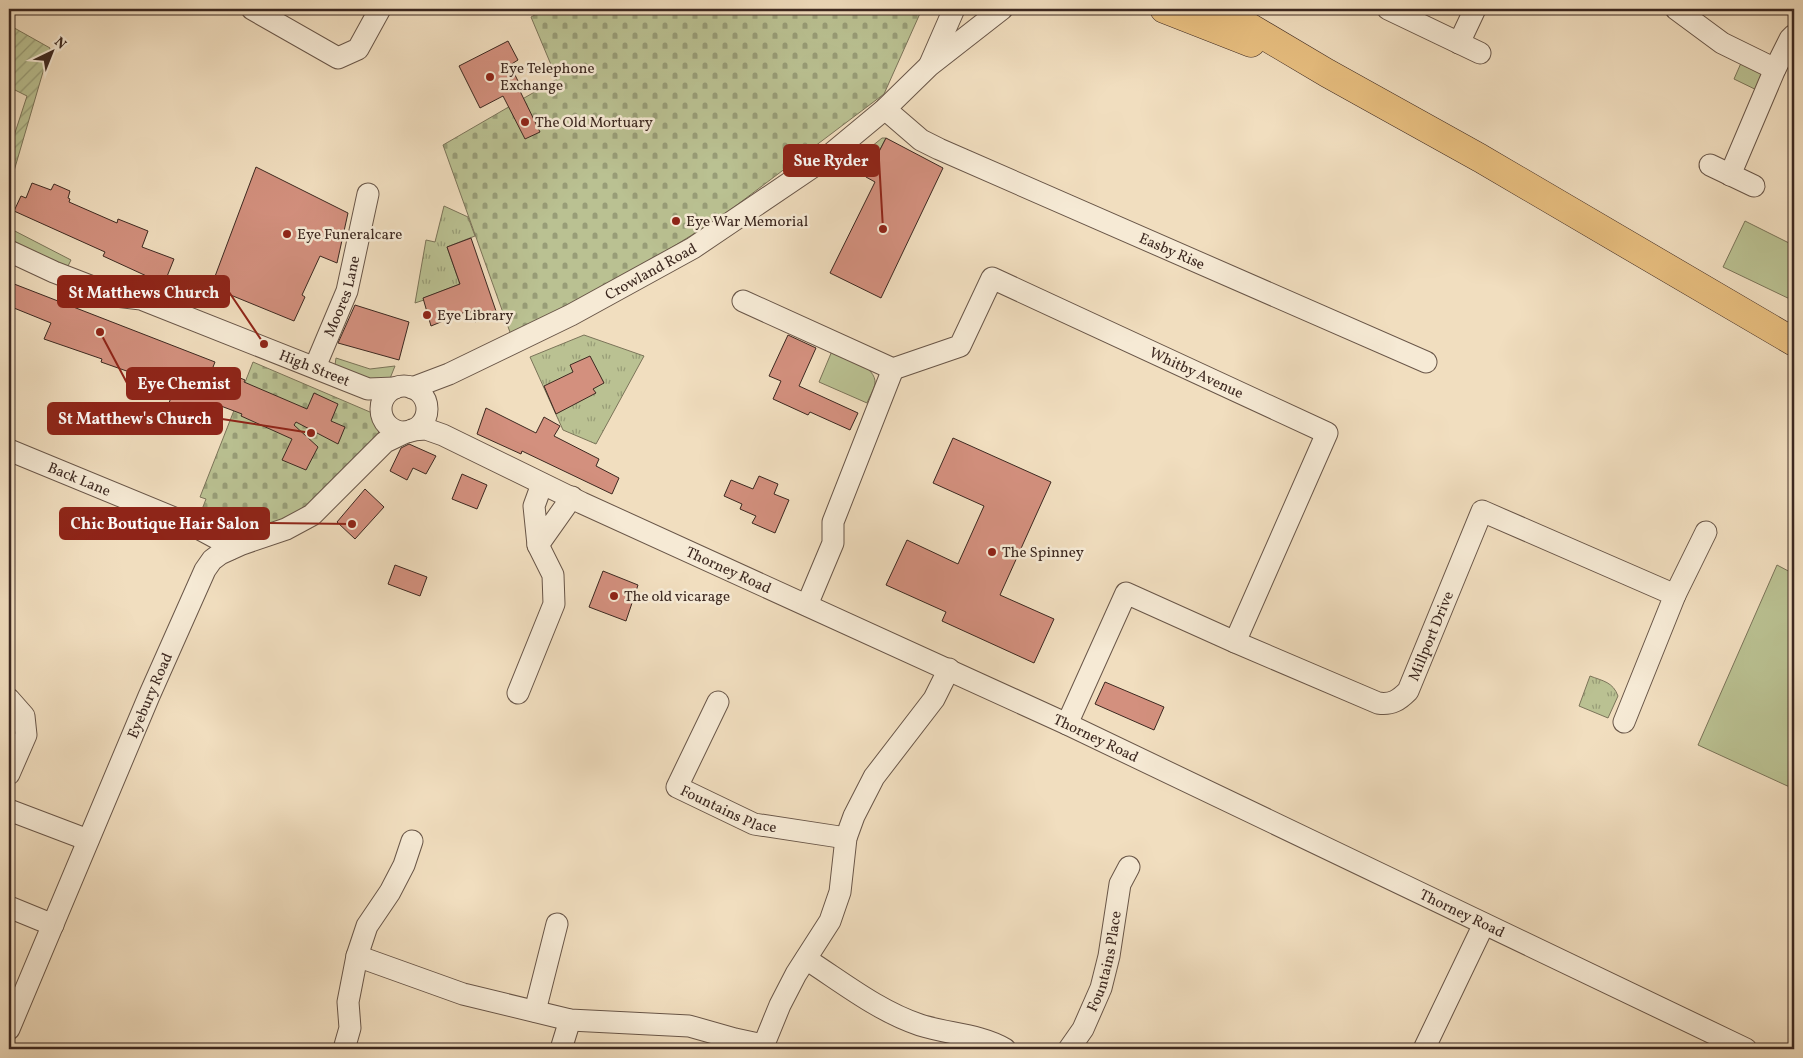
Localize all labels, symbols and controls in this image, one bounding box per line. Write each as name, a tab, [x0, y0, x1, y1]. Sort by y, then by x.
north arrow	[28, 28, 78, 78]
text: N	[50, 33, 70, 54]
place label: Eye Telephone Exchange	[500, 59, 595, 97]
marker: Eye Telephone Exchange	[484, 71, 496, 83]
place label: The Old Mortuary	[535, 113, 653, 134]
marker: The Old Mortuary	[519, 116, 531, 128]
callout: Sue Ryder	[784, 145, 879, 176]
text: Sue Ryder	[794, 151, 869, 173]
place label: Eye War Memorial	[686, 212, 808, 233]
marker: Eye War Memorial	[670, 215, 682, 227]
place label: Eye Funeralcare	[297, 225, 402, 246]
marker: Eye Funeralcare	[281, 228, 293, 240]
street label: Easby Rise	[1135, 229, 1208, 276]
street label: Crowland Road	[602, 239, 701, 306]
street label: Moores Lane	[320, 254, 366, 341]
callout: St Matthews Church	[58, 276, 229, 307]
text: St Matthews Church	[69, 283, 219, 305]
place label: Eye Library	[437, 306, 513, 327]
marker: Eye Library	[421, 309, 433, 321]
street label: Whitby Avenue	[1145, 343, 1246, 405]
street label: High Street	[275, 346, 353, 393]
callout: Eye Chemist	[127, 368, 240, 399]
text: Eye Chemist	[137, 374, 231, 396]
callout: St Matthew's Church	[48, 403, 222, 434]
text: St Matthew's Church	[58, 409, 212, 431]
street label: Back Lane	[44, 458, 113, 503]
callout: Chic Boutique Hair Salon	[60, 508, 269, 539]
text: Chic Boutique Hair Salon	[71, 514, 260, 536]
street label: Thorney Road	[682, 543, 774, 600]
place label: The Spinney	[1002, 543, 1084, 564]
marker: The Spinney	[986, 546, 998, 558]
place label: The old vicarage	[624, 587, 730, 608]
street label: Millport Drive	[1404, 588, 1460, 685]
marker: The old vicarage	[608, 590, 620, 602]
street label: Eyebury Road	[123, 650, 179, 742]
street label: Thorney Road	[1049, 710, 1142, 769]
street label: Fountains Place	[676, 781, 778, 839]
street label: Thorney Road	[1415, 885, 1508, 944]
street label: Fountains Place	[1083, 910, 1128, 1016]

